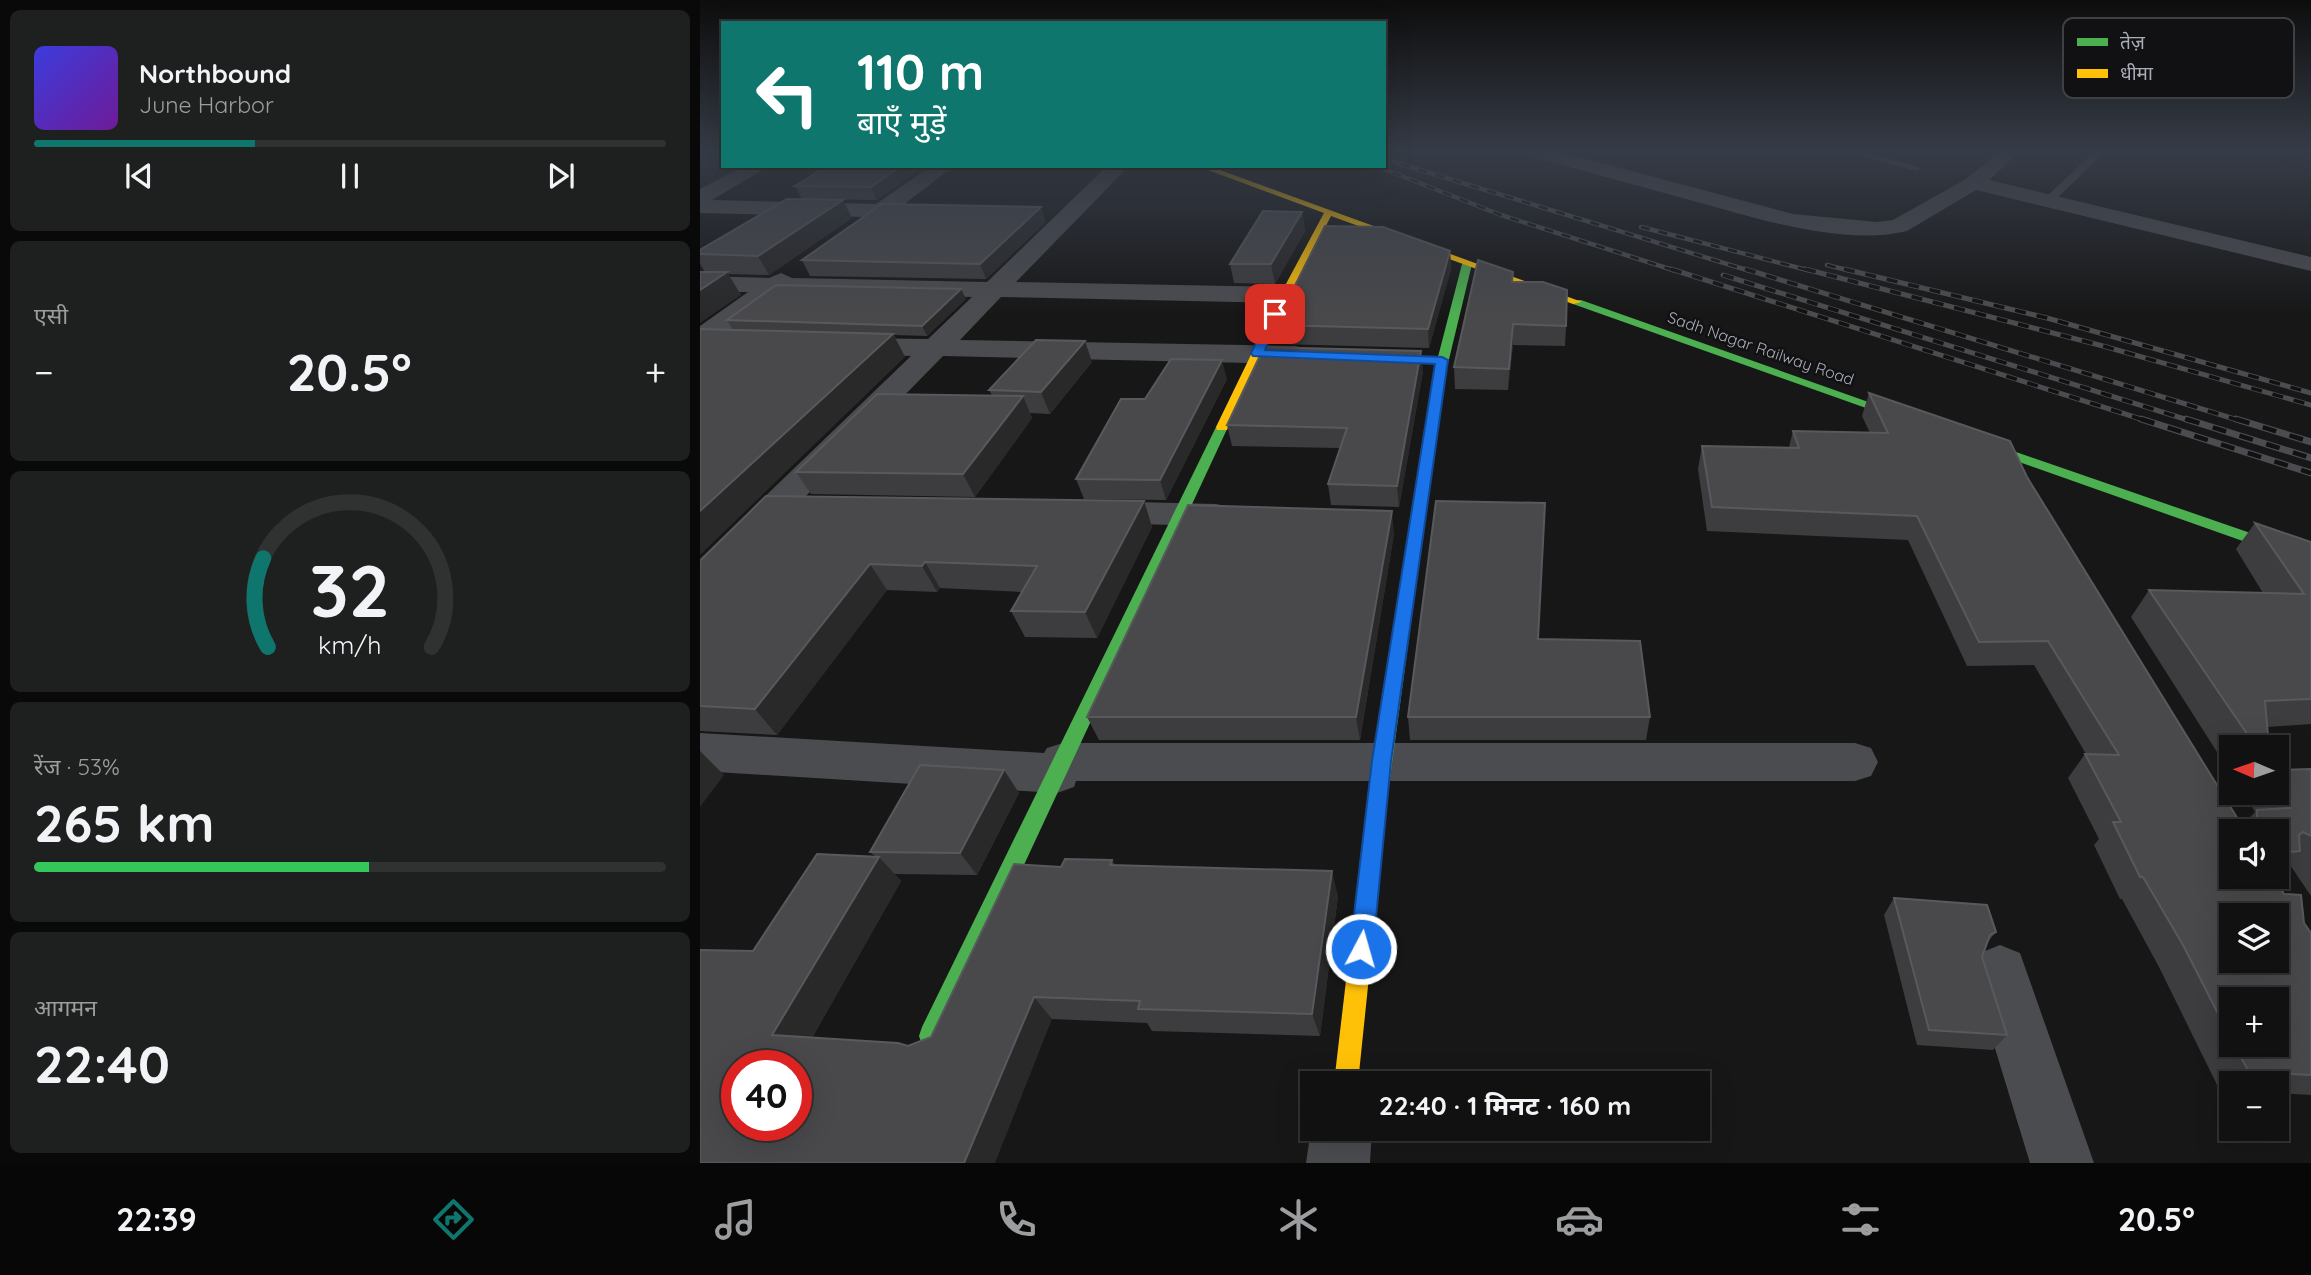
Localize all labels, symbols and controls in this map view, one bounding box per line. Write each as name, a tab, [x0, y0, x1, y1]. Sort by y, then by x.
legend	[2063, 18, 2294, 98]
text: तेज़	[2120, 30, 2146, 54]
text: 110 m	[857, 41, 984, 102]
icon: left	[742, 49, 833, 140]
text: Northbound	[139, 57, 291, 90]
text: धीमा	[2120, 61, 2154, 85]
text: June Harbor	[139, 90, 274, 119]
text: बाएँ मुड़ें	[857, 102, 946, 142]
icon: previous	[120, 157, 158, 195]
icon: pause	[331, 157, 369, 195]
icon: next	[542, 157, 580, 195]
pin	[1245, 284, 1305, 344]
icon: arrive	[1256, 295, 1294, 333]
text: एसी	[34, 301, 68, 330]
street label: Sadh Nagar Railway Road	[1665, 307, 1857, 389]
text: 20.5°	[287, 339, 412, 404]
text: −	[34, 348, 54, 396]
text: +	[645, 348, 666, 396]
text: 32	[310, 545, 390, 636]
text: km/h	[318, 629, 382, 660]
north arrow	[2219, 735, 2289, 805]
map controls	[2219, 735, 2289, 1141]
text: रेंज · 53%	[34, 752, 120, 781]
text: 265 km	[34, 790, 214, 855]
button: sound	[2219, 819, 2289, 889]
button: layers	[2219, 903, 2289, 973]
position arrow	[1324, 912, 1398, 986]
button: +	[2219, 987, 2289, 1057]
text: आगमन	[34, 993, 97, 1022]
text: 22:40	[34, 1031, 170, 1096]
speed limit sign: 40	[721, 1050, 812, 1141]
button: −	[2219, 1071, 2289, 1141]
text: 22:40 · 1 मिनट · 160 m	[1379, 1089, 1631, 1122]
icon: directions	[429, 1195, 478, 1244]
icon: music	[711, 1195, 760, 1244]
icon: phone	[992, 1195, 1041, 1244]
icon: climate	[1274, 1195, 1323, 1244]
icon: car	[1555, 1195, 1604, 1244]
icon: filters	[1836, 1195, 1885, 1244]
text: 22:39	[116, 1199, 197, 1239]
text: 20.5°	[2118, 1199, 2195, 1239]

